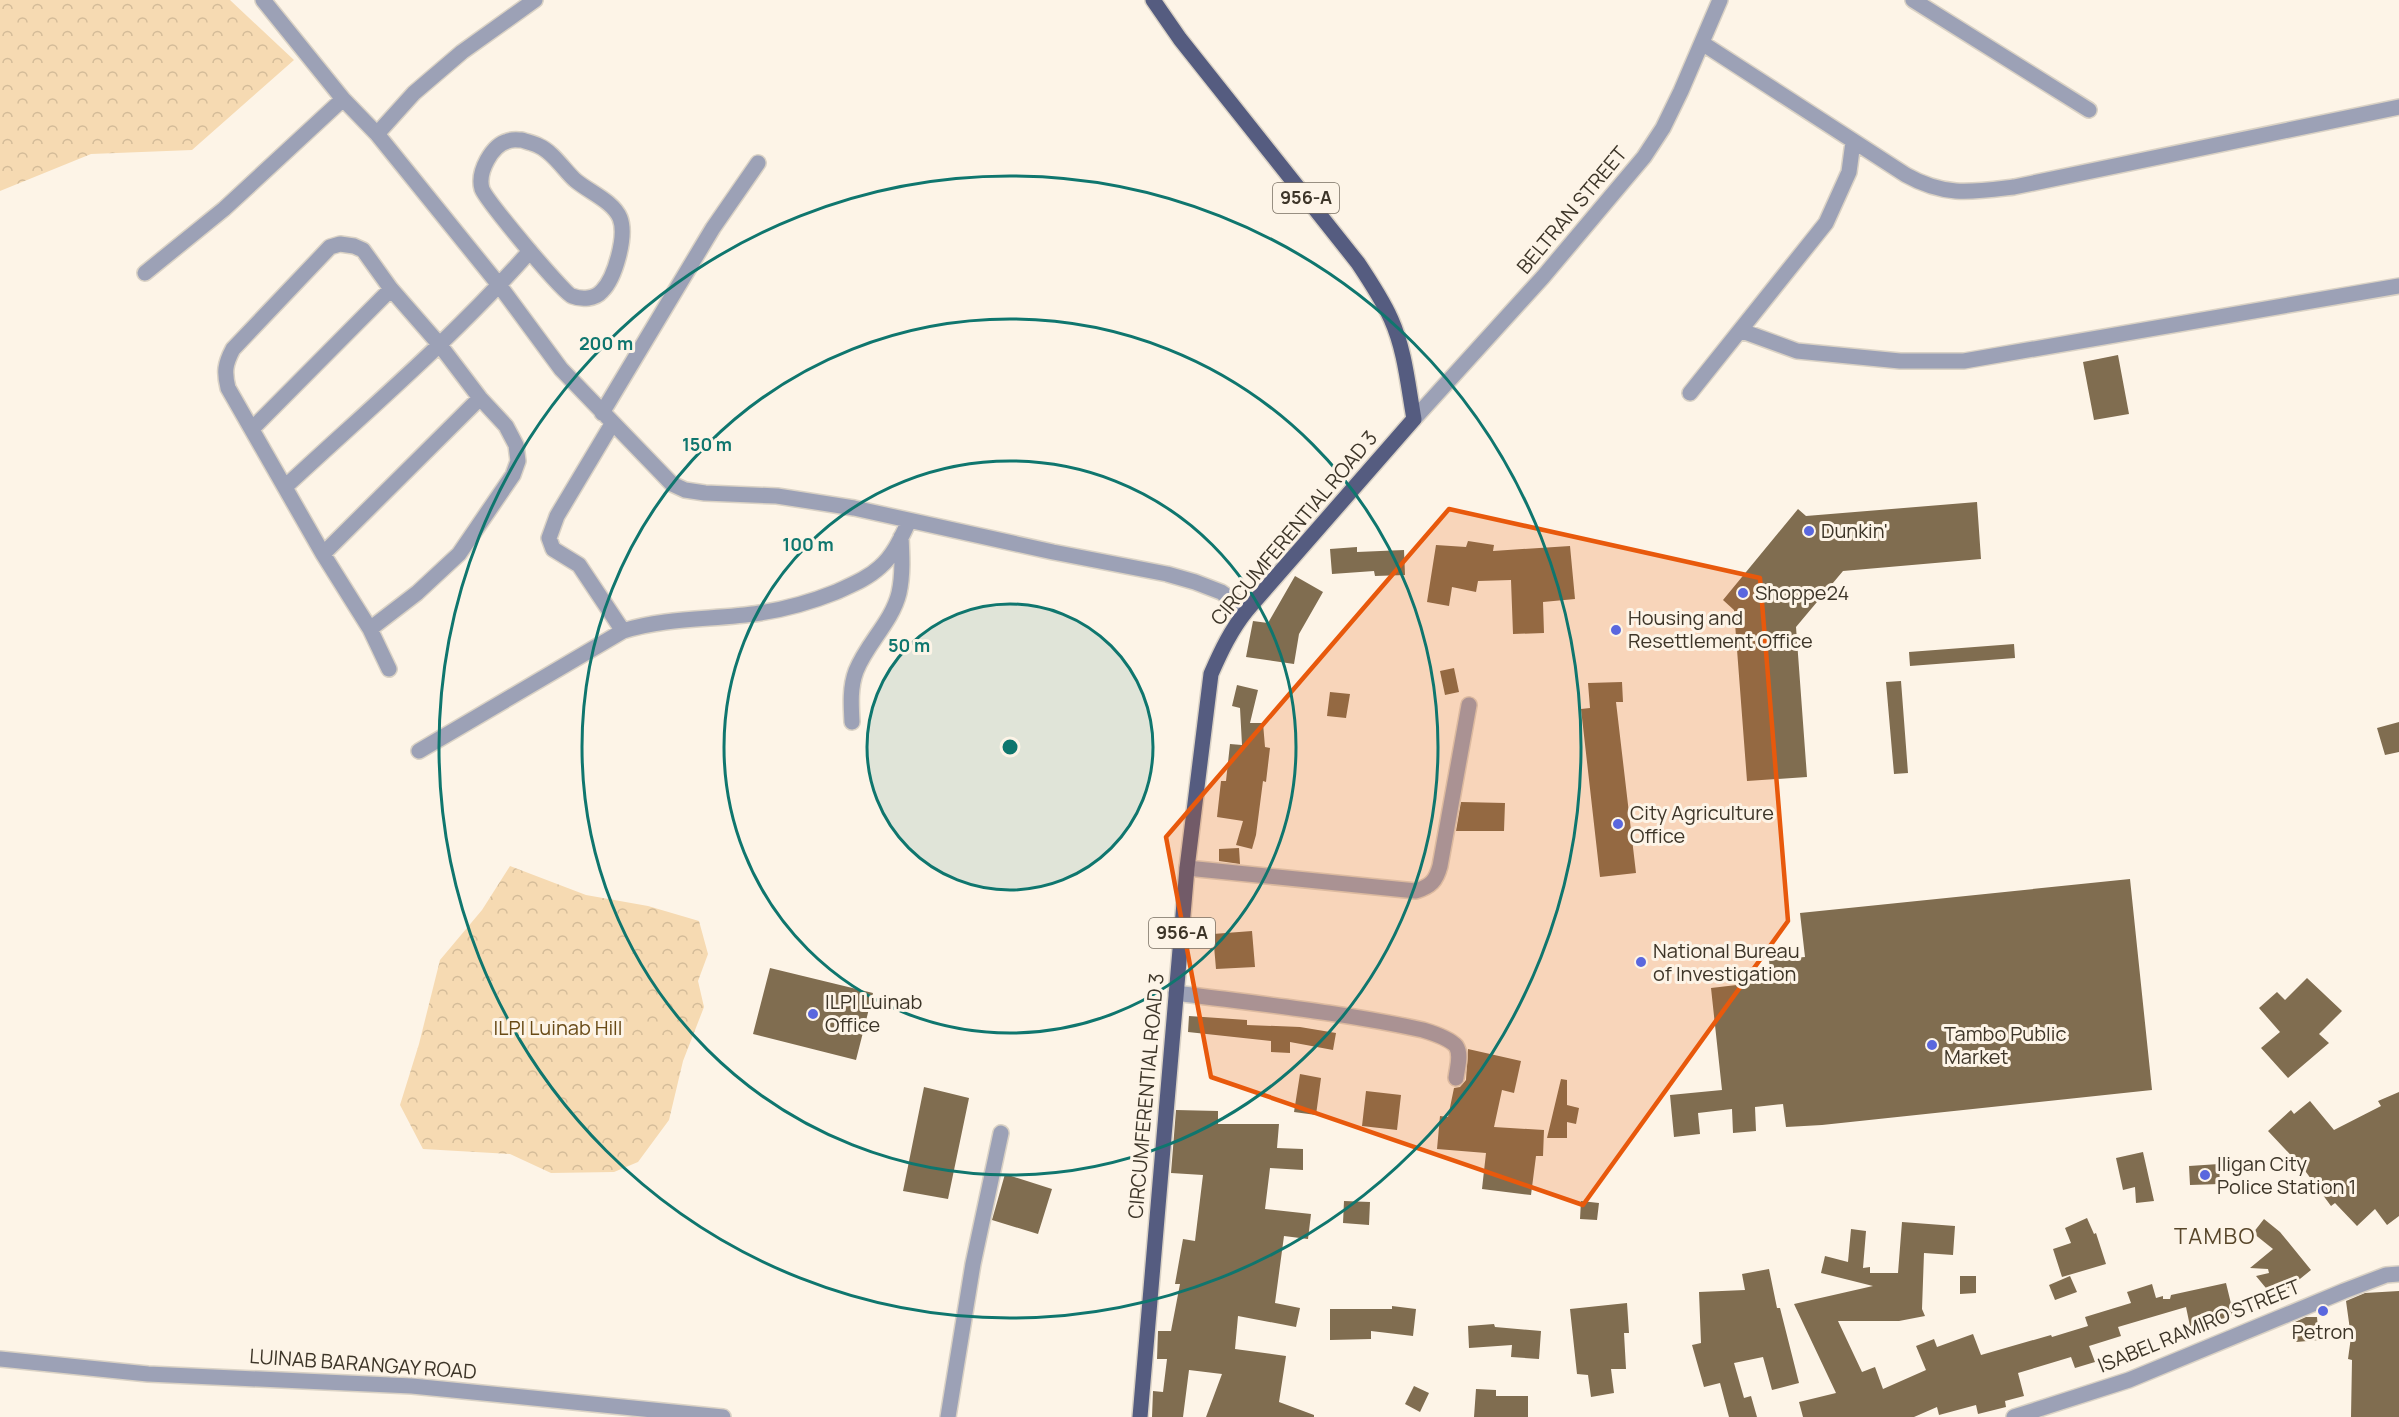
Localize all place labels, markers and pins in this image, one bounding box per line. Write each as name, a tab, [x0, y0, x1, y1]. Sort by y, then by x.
place label: Dunkin'	[1821, 517, 1888, 544]
marker: Dunkin'	[1802, 524, 1816, 538]
place label: Shoppe24	[1755, 579, 1849, 606]
marker: Shoppe24	[1736, 586, 1750, 600]
place label: Housing and Resettlement Office	[1628, 604, 1813, 654]
marker: Housing and Resettlement Office	[1609, 623, 1623, 637]
centre of rings	[1000, 737, 1020, 757]
place label: City Agriculture Office	[1630, 799, 1774, 849]
marker: City Agriculture Office	[1611, 817, 1625, 831]
place label: National Bureau of Investigation	[1653, 937, 1800, 987]
marker: National Bureau of Investigation	[1634, 955, 1648, 969]
place label: ILPI Luinab Office	[825, 988, 922, 1038]
marker: ILPI Luinab Office	[806, 1007, 820, 1021]
place label: Tambo Public Market	[1944, 1020, 2066, 1070]
marker: Tambo Public Market	[1925, 1038, 1939, 1052]
place label: Iligan City Police Station 1	[2217, 1150, 2356, 1200]
marker: Iligan City Police Station 1	[2198, 1168, 2212, 1182]
marker: Petron	[2316, 1304, 2330, 1318]
place label: Petron	[2292, 1318, 2354, 1345]

